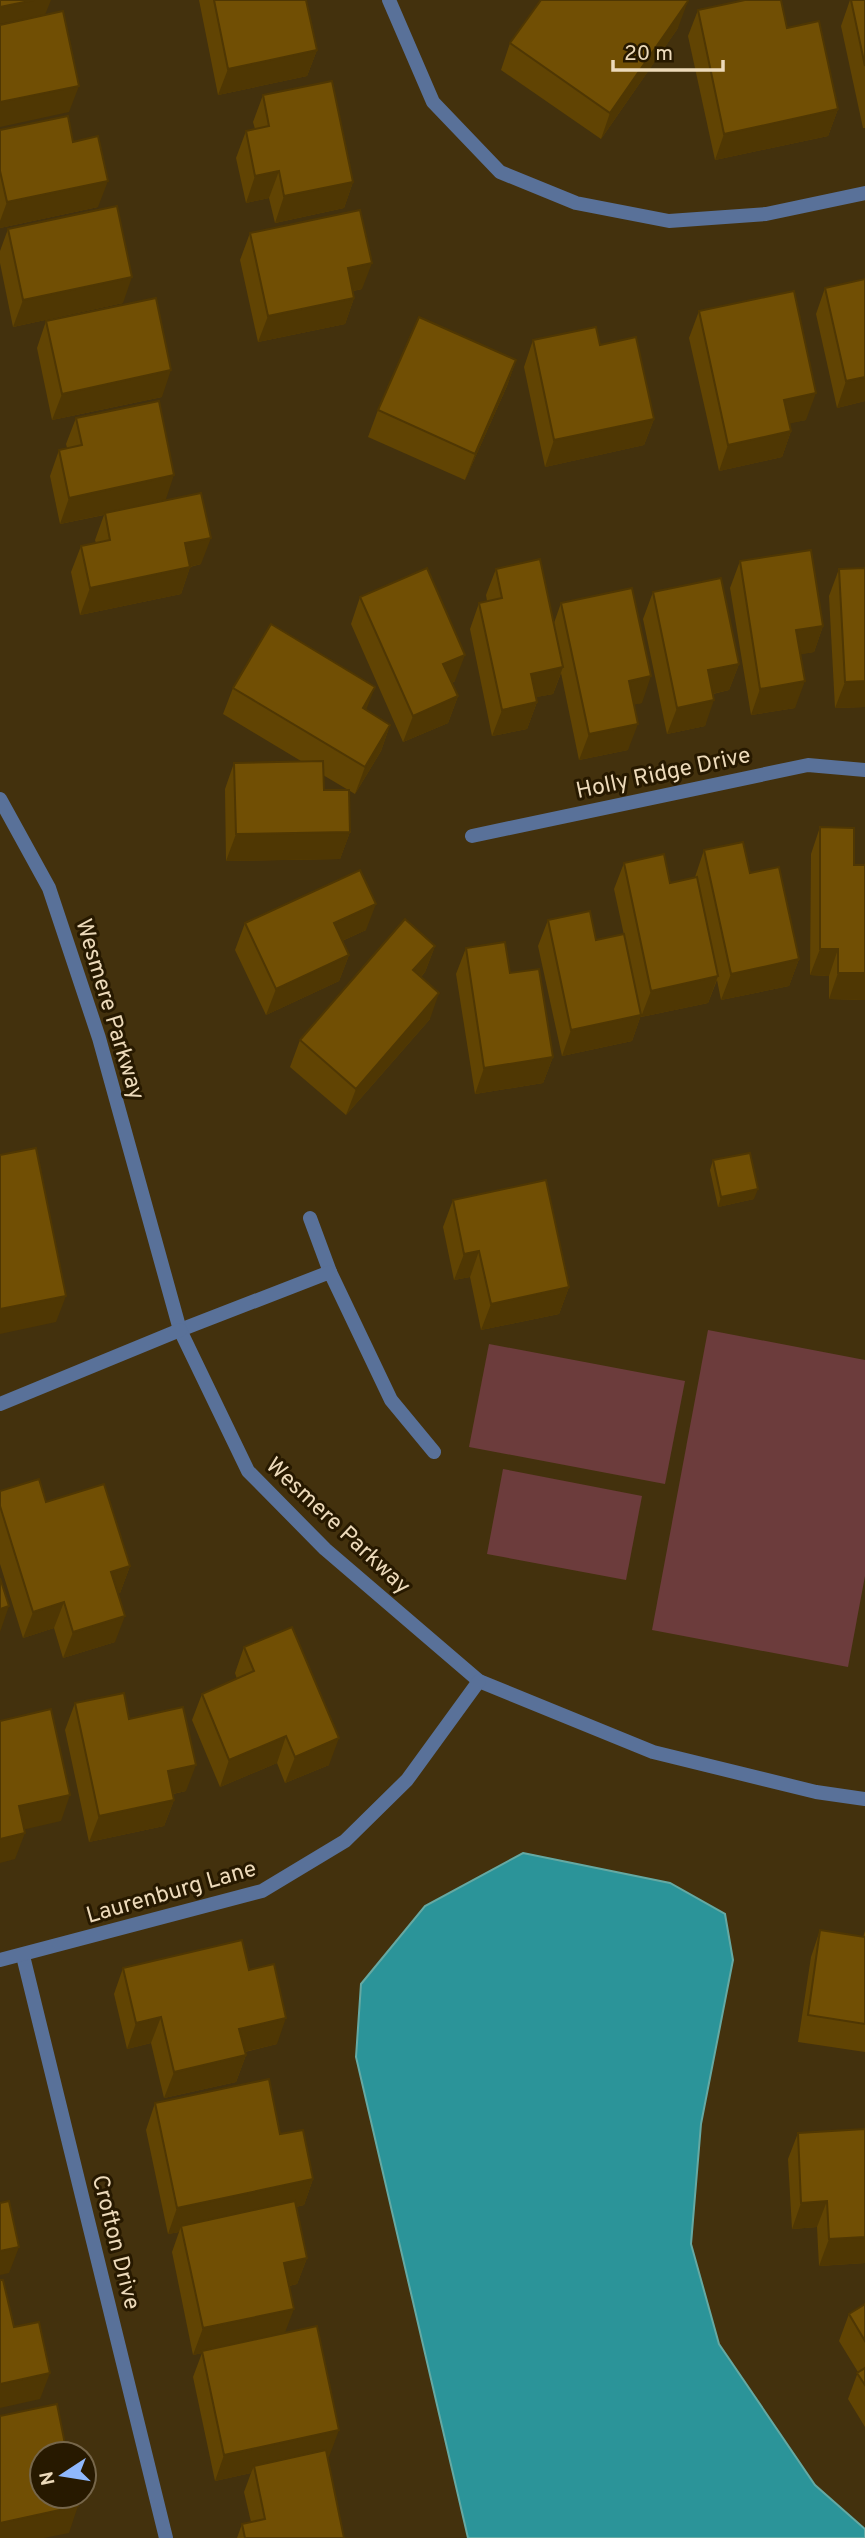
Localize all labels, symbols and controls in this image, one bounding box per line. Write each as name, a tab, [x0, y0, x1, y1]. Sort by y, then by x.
scale bar	[613, 28, 723, 72]
text: 20 m	[624, 41, 673, 68]
street label: Holly Ridge Drive	[574, 742, 753, 807]
street label: Wesmere Parkway	[67, 916, 150, 1104]
street label: Wesmere Parkway	[259, 1452, 416, 1602]
street label: Laurenburg Lane	[83, 1855, 260, 1932]
street label: Crofton Drive	[84, 2172, 145, 2313]
north arrow	[28, 2440, 98, 2510]
text: N	[35, 2469, 61, 2487]

